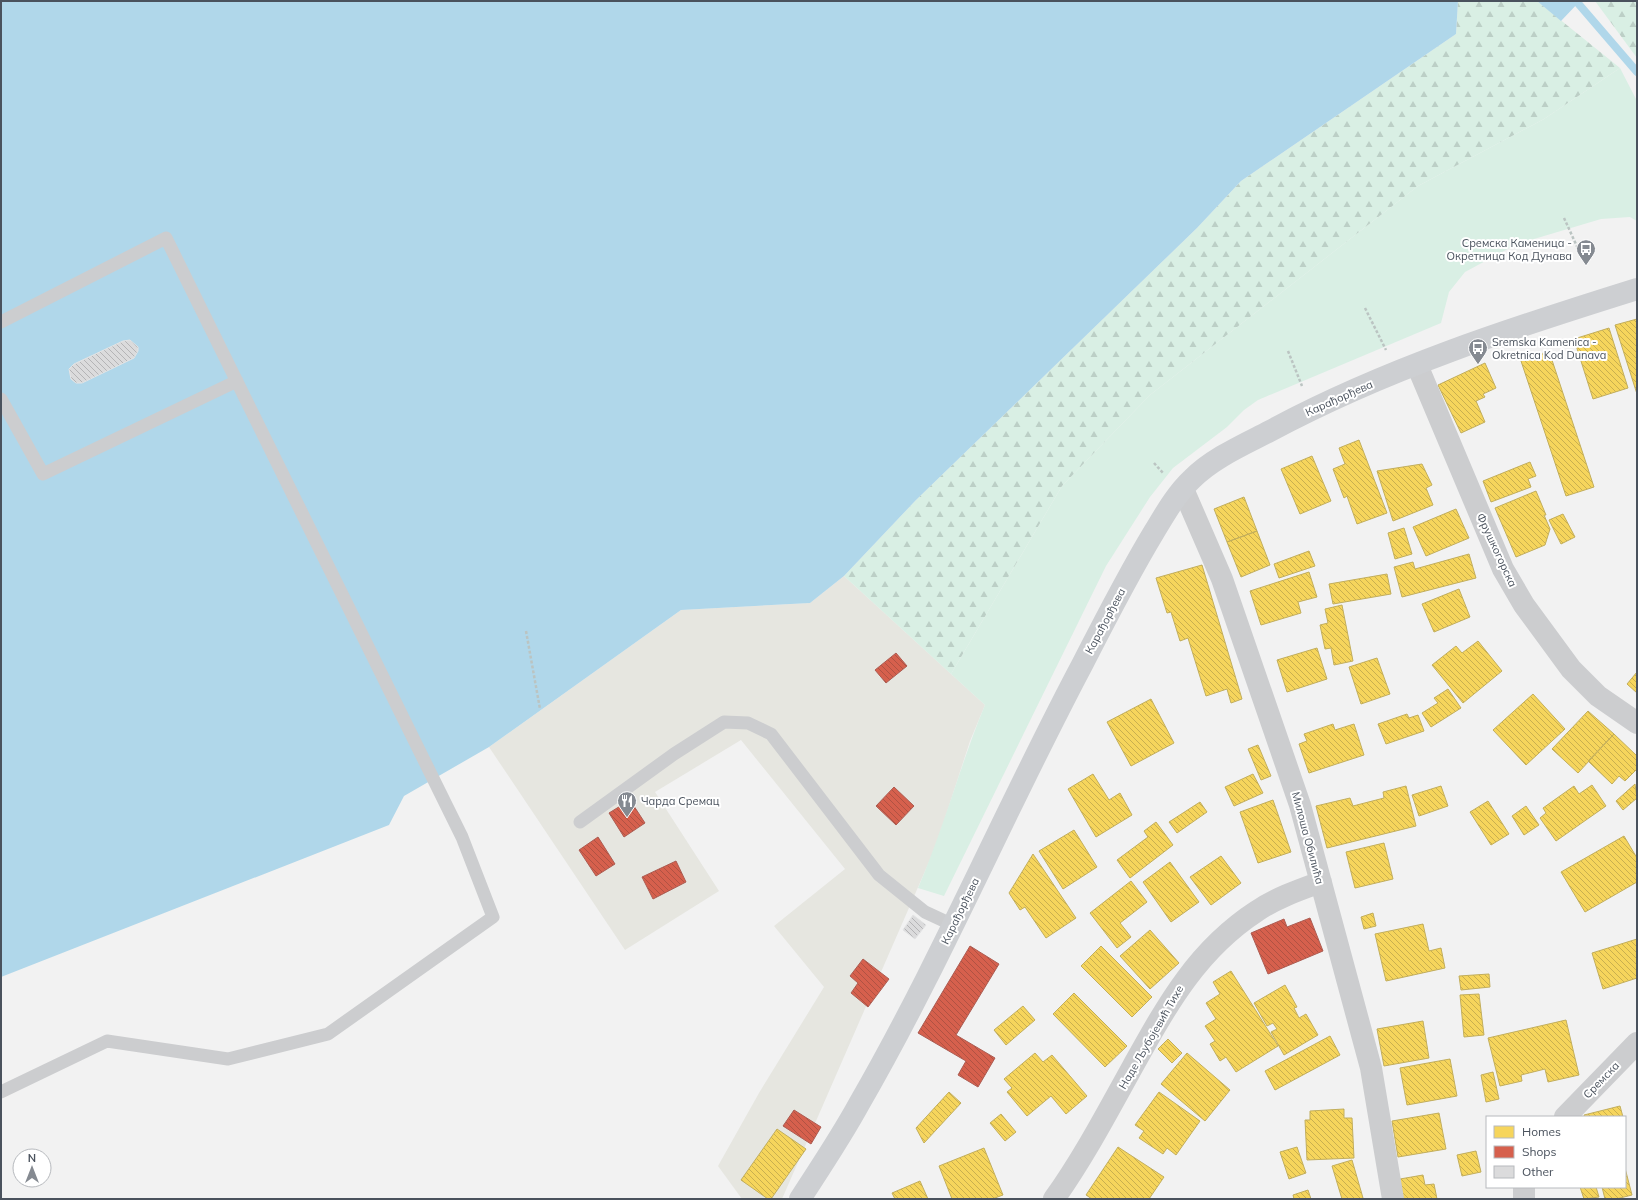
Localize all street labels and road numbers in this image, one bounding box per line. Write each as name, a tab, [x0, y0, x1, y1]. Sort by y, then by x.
street label: Карађорђева	[1303, 377, 1375, 419]
street label: Фрушкогорска	[1474, 511, 1520, 589]
street label: Карађорђева	[1082, 586, 1128, 656]
street label: Милоша Обилића	[1289, 790, 1327, 886]
street label: Карађорђева	[938, 875, 982, 947]
street label: Наде Љубојевић Тихе	[1116, 983, 1186, 1091]
street label: Сремска	[1580, 1059, 1622, 1101]

